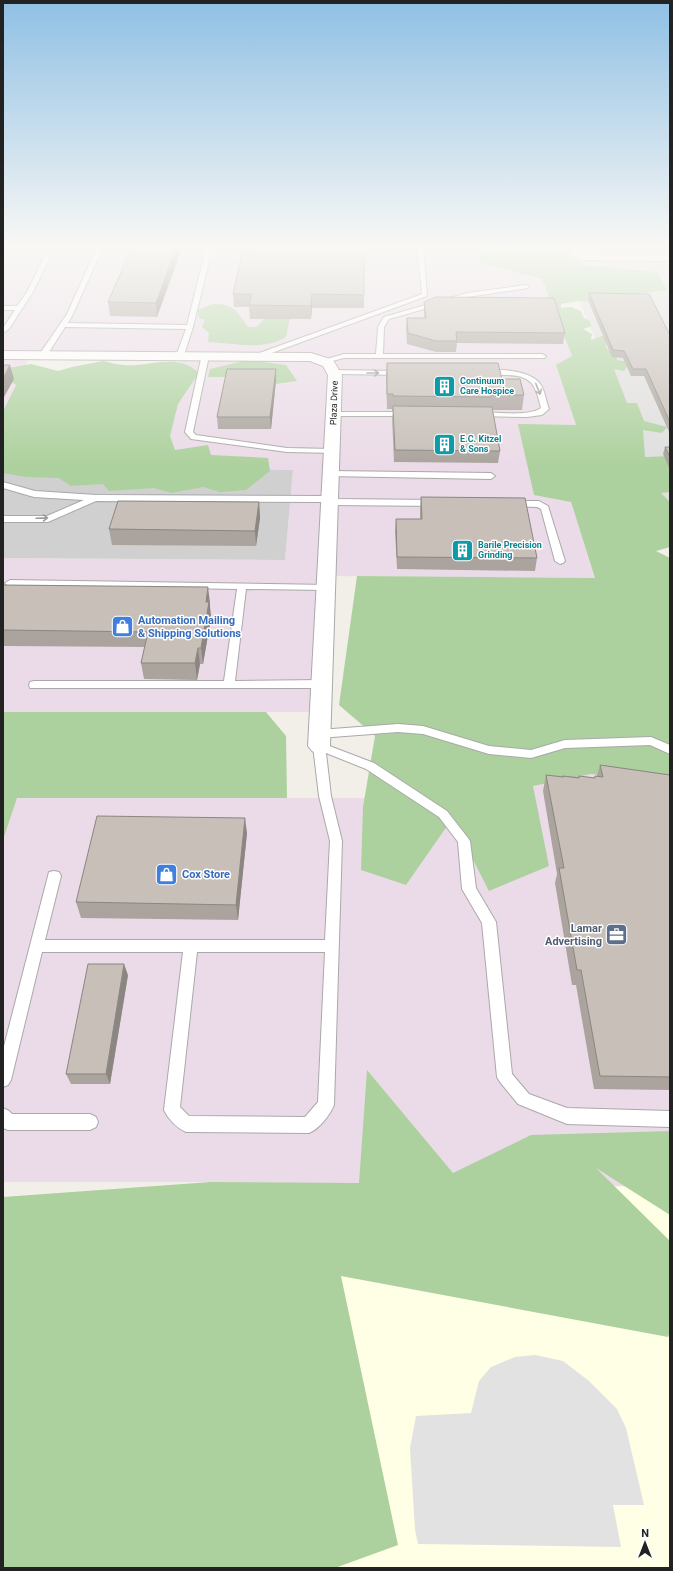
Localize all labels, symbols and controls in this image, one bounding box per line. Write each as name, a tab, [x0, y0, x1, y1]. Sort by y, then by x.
one-way arrow	[366, 369, 379, 377]
building icon: Continuum Care Hospice	[431, 373, 457, 399]
place label: Continuum Care Hospice	[460, 376, 514, 396]
street label: Plaza Drive	[328, 380, 340, 425]
one-way arrow	[534, 383, 542, 395]
building icon: E.C. Kitzel & Sons	[431, 431, 457, 457]
place label: E.C. Kitzel & Sons	[460, 434, 501, 454]
one-way arrow	[35, 515, 48, 522]
building icon: Barile Precision Grinding	[450, 537, 476, 563]
place label: Barile Precision Grinding	[478, 540, 542, 560]
shop icon: Automation Mailing & Shipping Solutions	[109, 613, 135, 639]
place label: Automation Mailing & Shipping Solutions	[138, 614, 241, 640]
shop icon: Cox Store	[154, 861, 180, 887]
place label: Cox Store	[182, 868, 230, 881]
office icon: Lamar Advertising	[604, 921, 630, 947]
place label: Lamar Advertising	[545, 922, 602, 948]
north arrow	[625, 1523, 665, 1563]
text: N	[641, 1527, 649, 1540]

